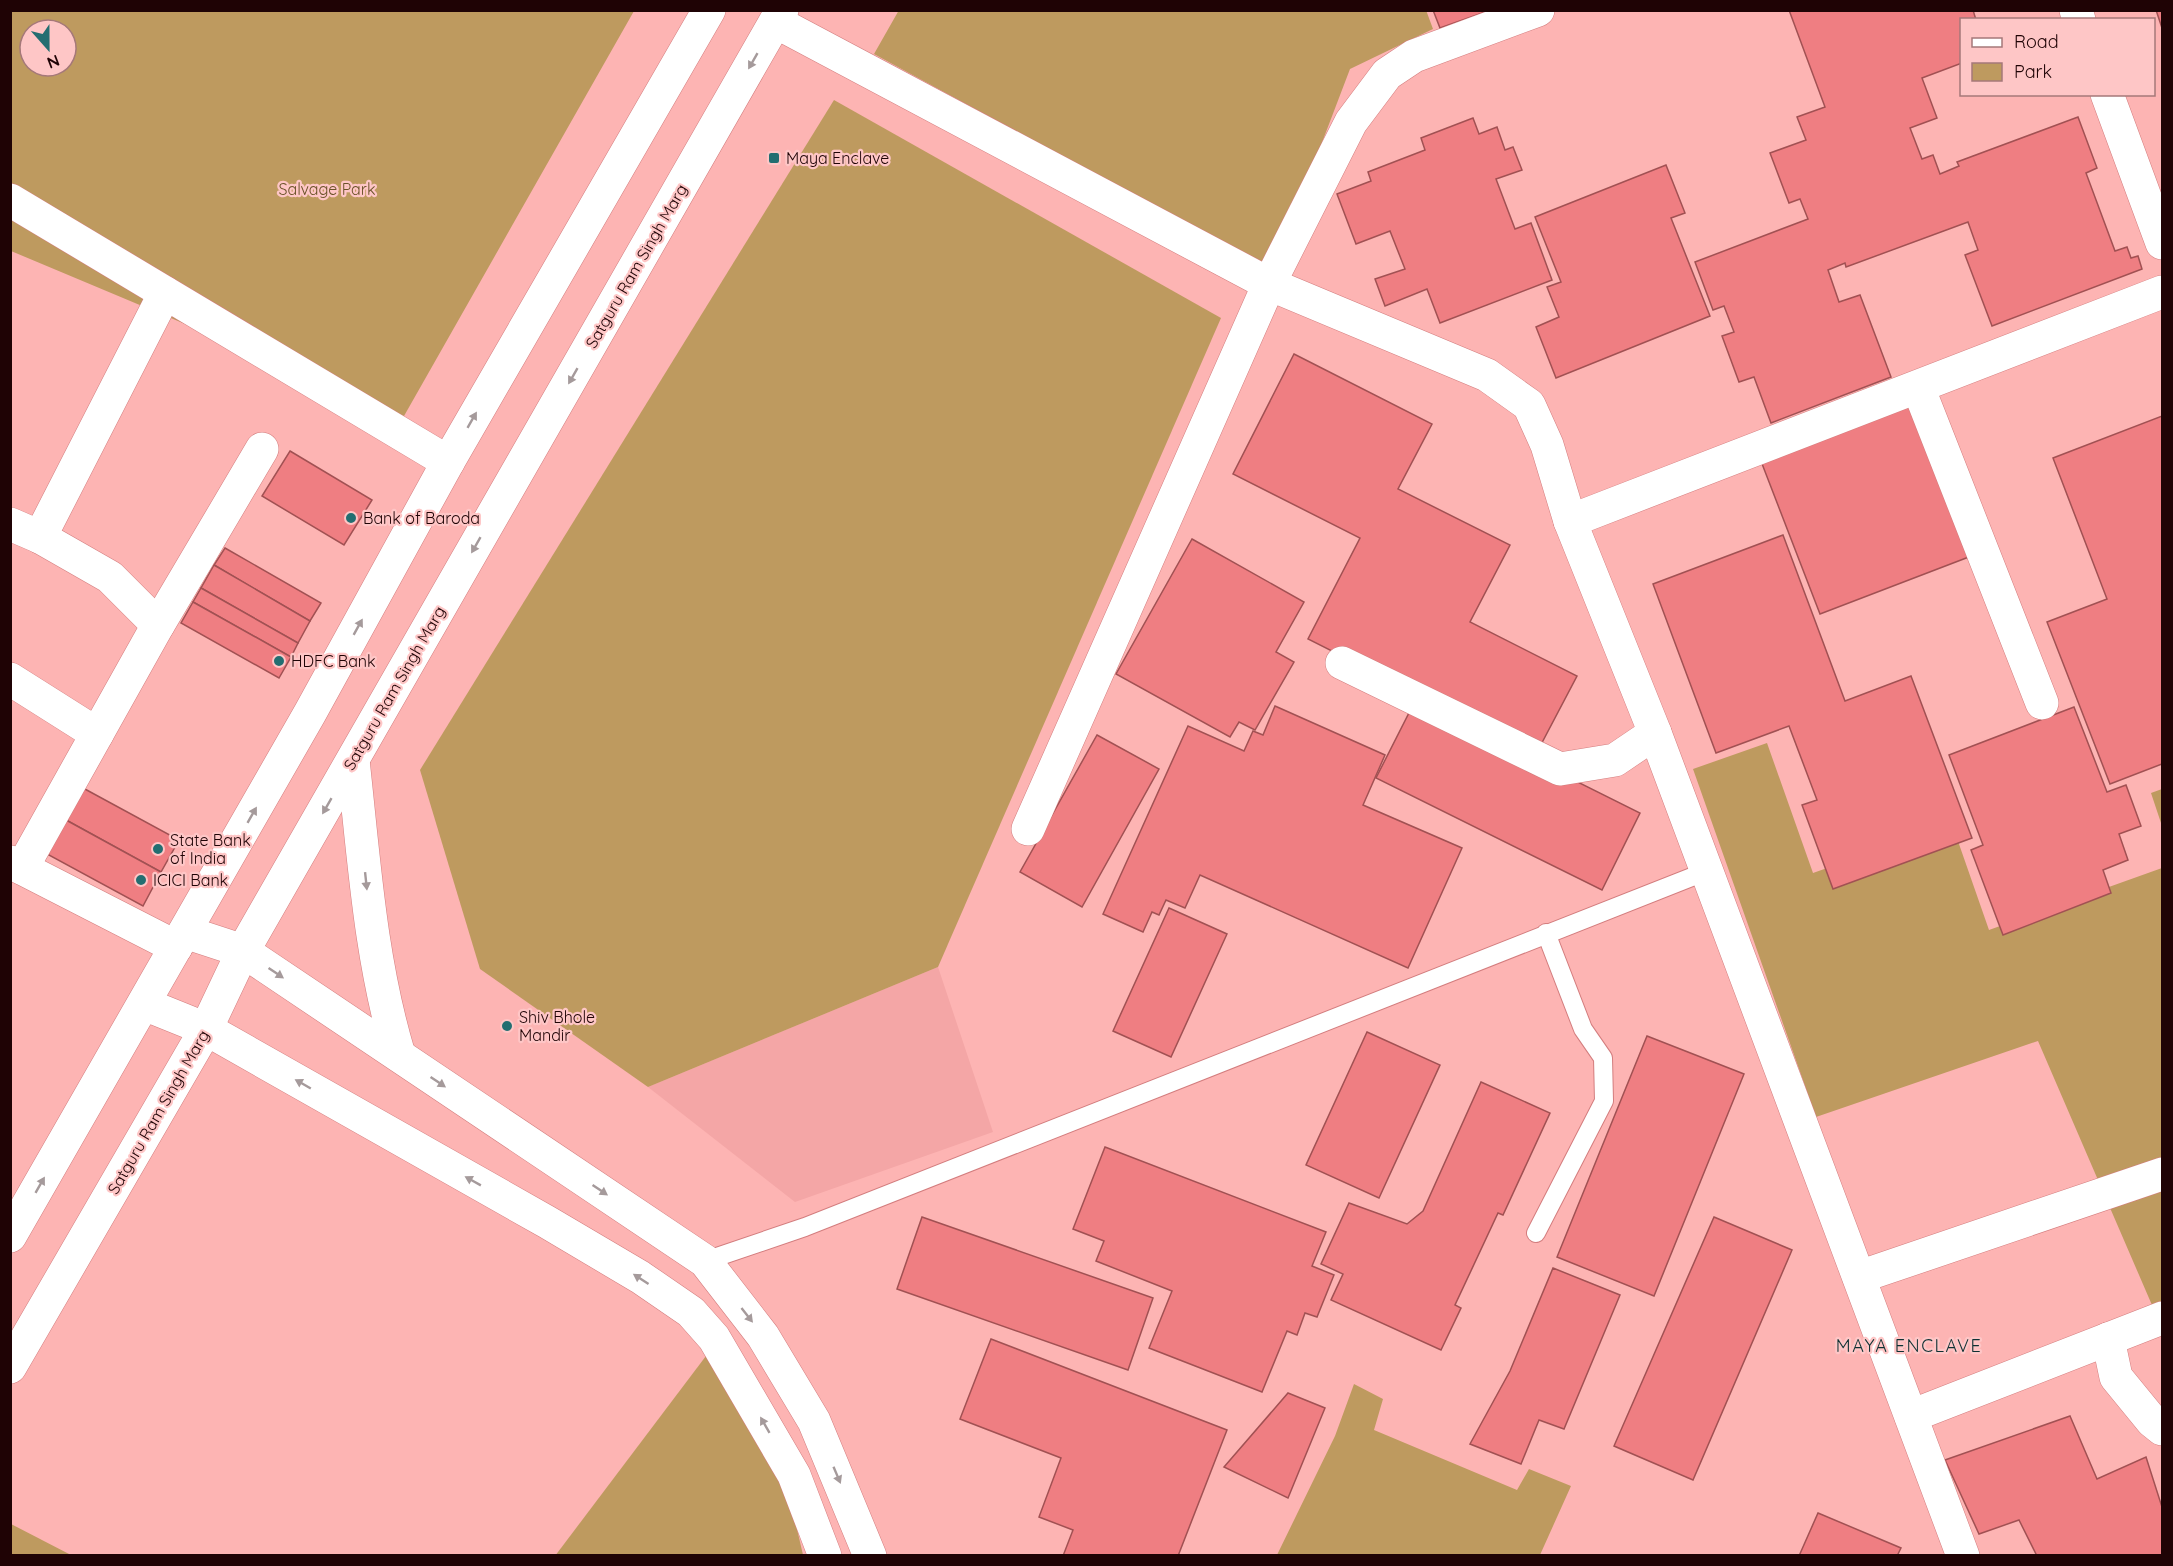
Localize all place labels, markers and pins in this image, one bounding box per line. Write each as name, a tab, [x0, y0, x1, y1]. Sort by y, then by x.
place label: Maya Enclave	[786, 148, 889, 168]
marker: Maya Enclave	[767, 151, 781, 165]
place label: Bank of Baroda	[363, 508, 480, 528]
marker: Bank of Baroda	[344, 511, 358, 525]
place label: HDFC Bank	[291, 651, 376, 671]
marker: HDFC Bank	[272, 654, 286, 668]
place label: State Bank of India	[170, 830, 251, 868]
marker: State Bank of India	[151, 842, 165, 856]
place label: ICICI Bank	[153, 870, 228, 890]
marker: ICICI Bank	[134, 873, 148, 887]
place label: Shiv Bhole Mandir	[519, 1007, 595, 1045]
marker: Shiv Bhole Mandir	[500, 1019, 514, 1033]

